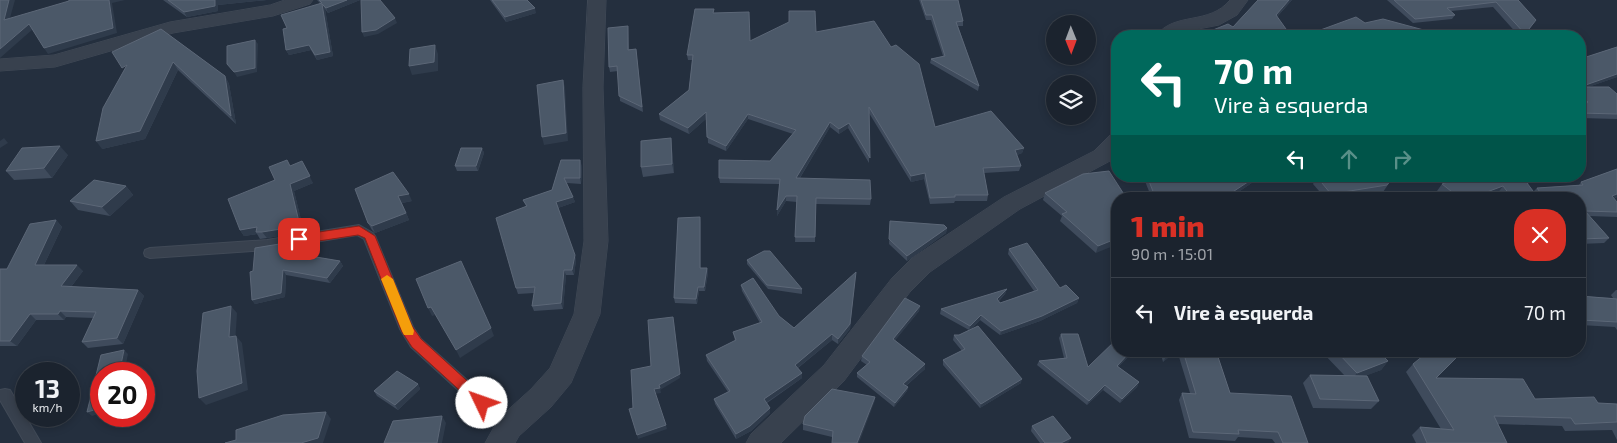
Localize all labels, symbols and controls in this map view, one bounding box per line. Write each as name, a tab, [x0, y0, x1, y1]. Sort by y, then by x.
north arrow	[1046, 15, 1096, 65]
map controls	[1046, 15, 1096, 125]
text: 70 m	[1214, 49, 1293, 91]
icon: left	[1131, 50, 1196, 115]
button: layers	[1046, 75, 1096, 125]
text: Vire à esquerda	[1214, 91, 1368, 117]
icon: left	[1282, 145, 1310, 173]
icon: ahead	[1335, 145, 1363, 173]
icon: right	[1388, 145, 1416, 173]
text: 1 min	[1131, 207, 1205, 243]
button: close	[1514, 209, 1566, 261]
pin	[278, 218, 320, 260]
icon: arrive	[285, 225, 313, 253]
text: 90 m · 15:01	[1131, 244, 1213, 263]
icon: left	[1131, 299, 1159, 327]
text: Vire à esquerda	[1174, 301, 1313, 324]
text: 70 m	[1524, 301, 1566, 324]
speed limit sign: 20	[90, 362, 155, 427]
text: 13	[35, 373, 60, 403]
position arrow	[455, 376, 507, 428]
text: km/h	[33, 400, 62, 414]

